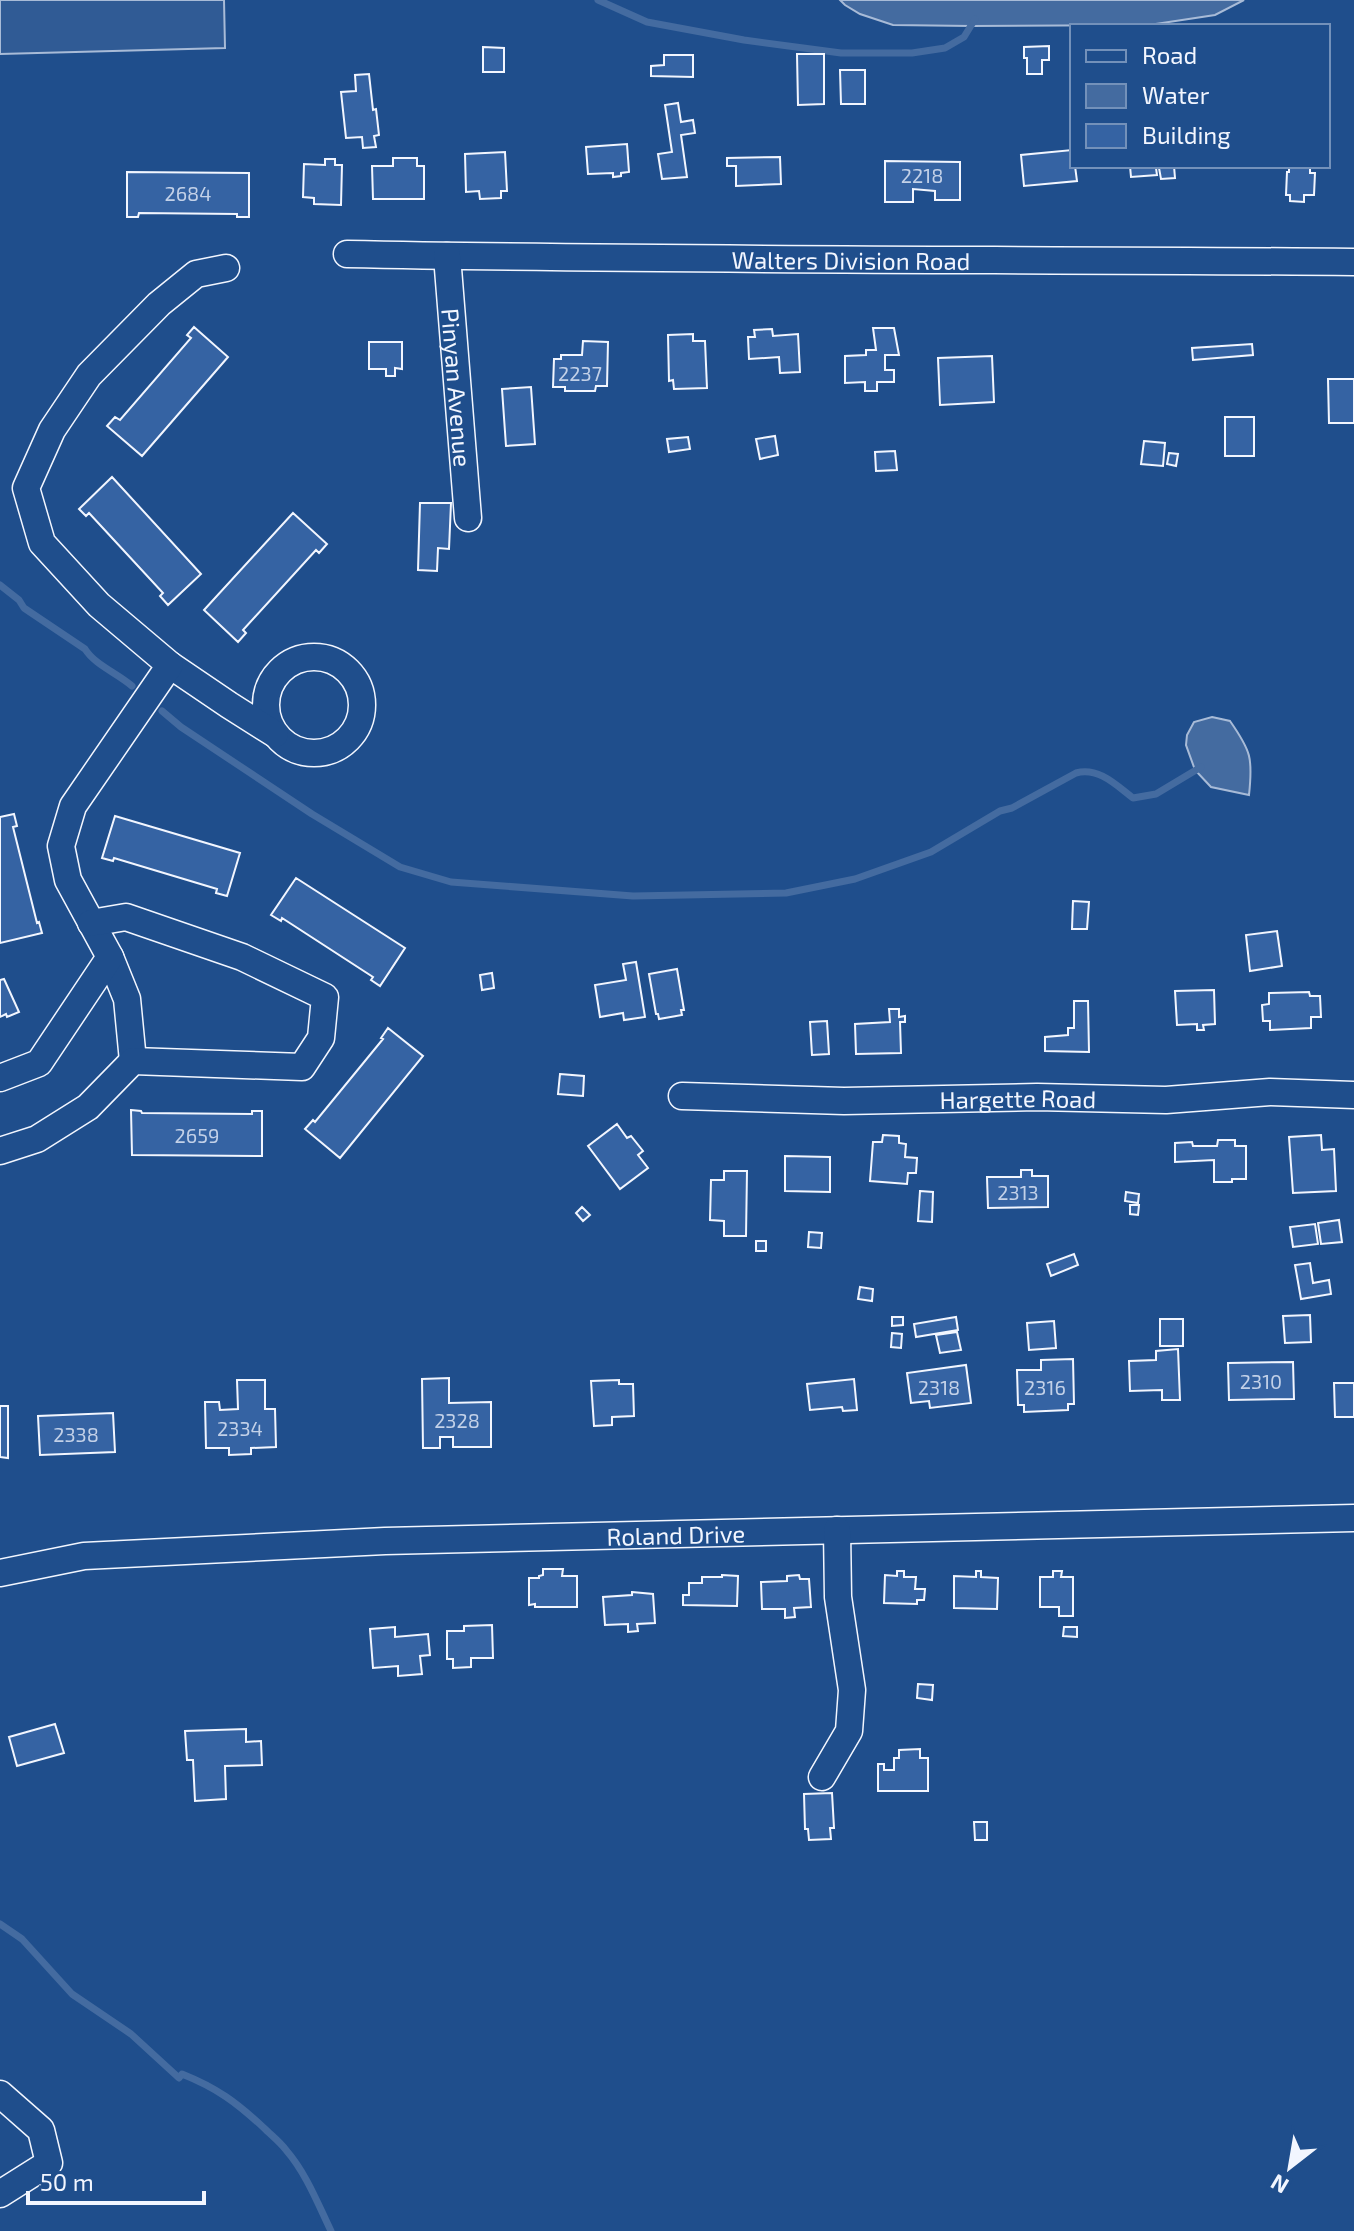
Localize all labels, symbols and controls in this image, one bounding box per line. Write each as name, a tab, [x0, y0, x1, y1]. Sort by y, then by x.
legend	[1070, 24, 1330, 168]
text: Road	[1142, 40, 1197, 69]
text: Water	[1142, 80, 1210, 109]
text: Building	[1142, 120, 1231, 149]
house number: 2218	[901, 163, 943, 187]
house number: 2684	[164, 181, 212, 205]
street label: Walters Division Road	[731, 244, 970, 274]
street label: Pinyan Avenue	[437, 307, 478, 468]
house number: 2237	[558, 361, 602, 385]
street label: Hargette Road	[939, 1082, 1097, 1114]
house number: 2659	[175, 1123, 219, 1147]
house number: 2313	[997, 1180, 1039, 1204]
house number: 2310	[1240, 1369, 1282, 1393]
house number: 2318	[918, 1375, 960, 1399]
house number: 2316	[1024, 1375, 1066, 1399]
house number: 2328	[434, 1408, 480, 1432]
house number: 2334	[217, 1416, 263, 1440]
house number: 2338	[53, 1422, 99, 1446]
street label: Roland Drive	[606, 1518, 746, 1550]
north arrow	[1250, 2127, 1330, 2207]
scale bar	[28, 2155, 204, 2205]
text: 50 m	[40, 2167, 94, 2196]
text: N	[1266, 2170, 1293, 2200]

